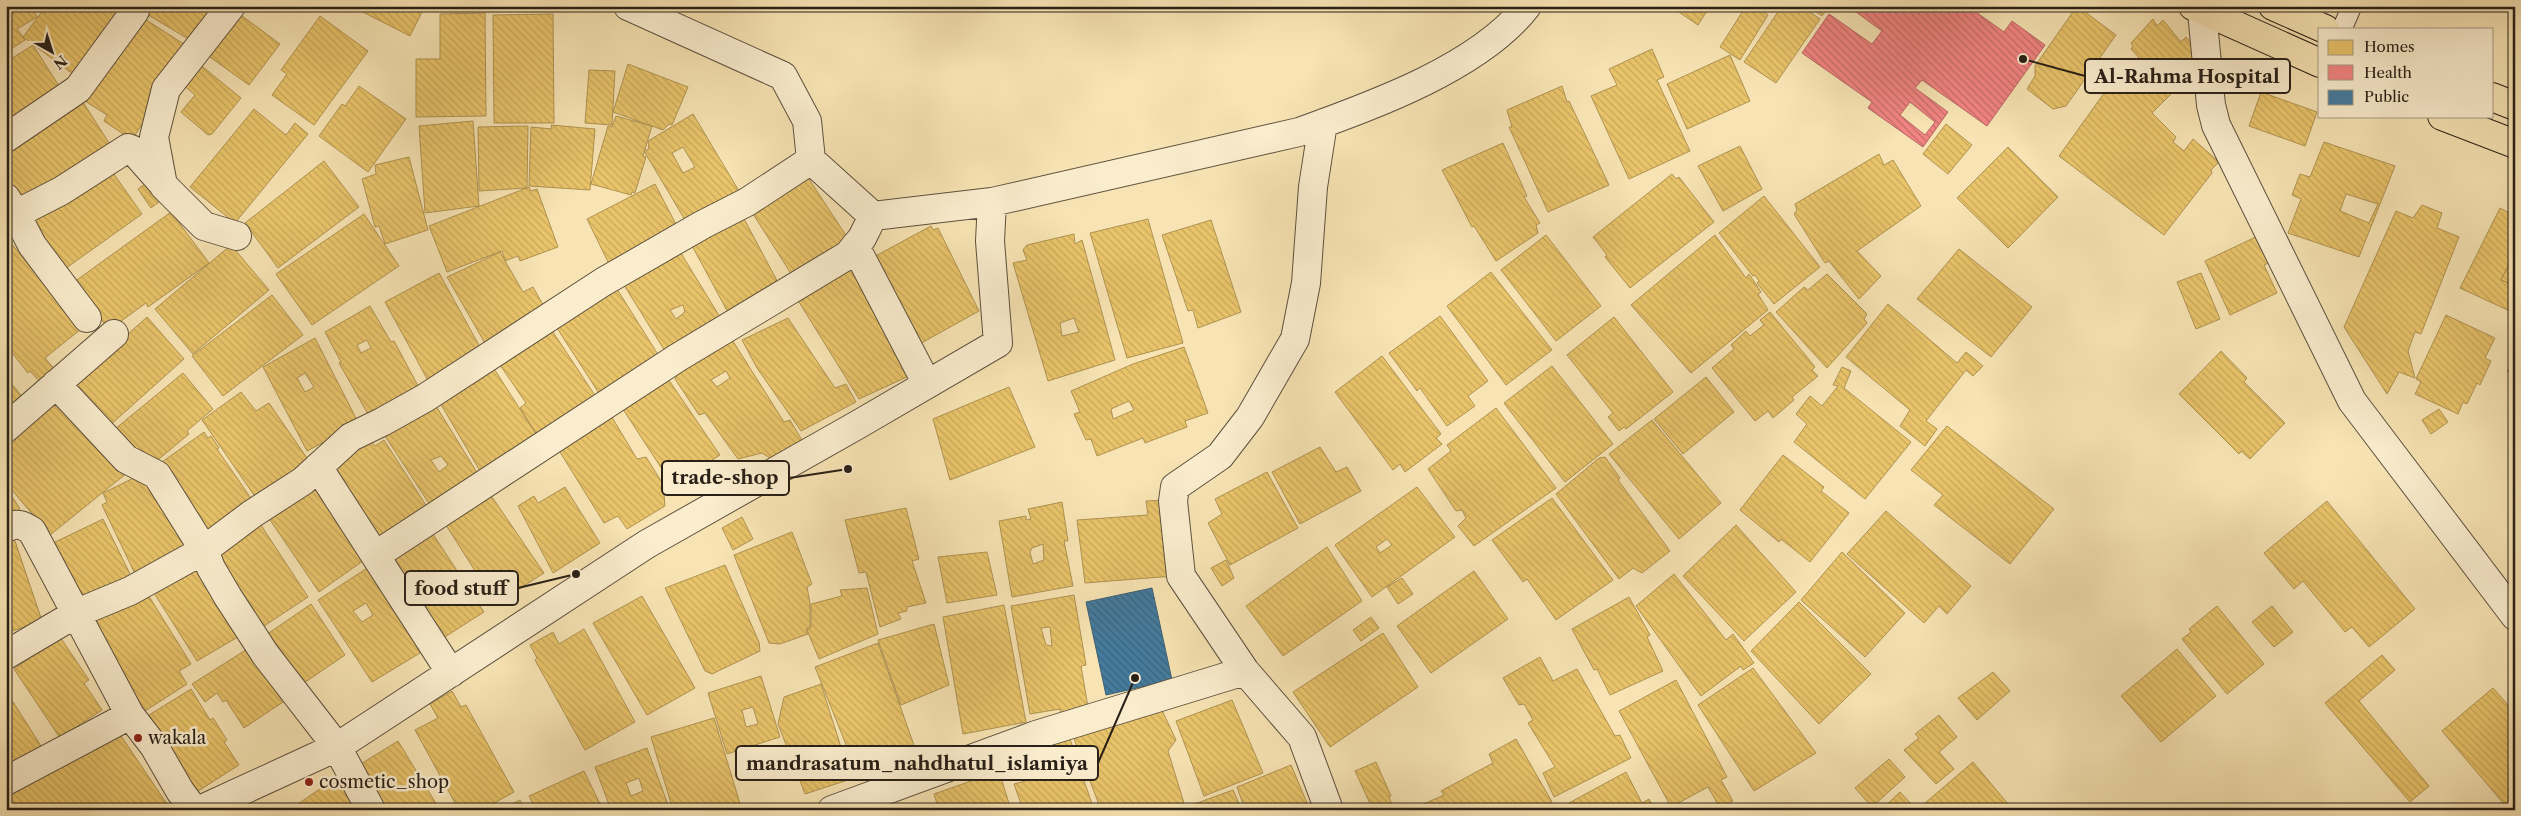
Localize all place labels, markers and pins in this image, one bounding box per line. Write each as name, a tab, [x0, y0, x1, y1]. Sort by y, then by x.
callout: Al-Rahma Hospital	[2085, 59, 2290, 93]
callout: trade-shop	[662, 461, 789, 495]
callout: food stuff	[405, 571, 518, 605]
place label: wakala	[147, 727, 207, 749]
marker: wakala	[132, 732, 144, 744]
callout: mandrasatum_nahdhatul_islamiya	[736, 746, 1098, 780]
place label: cosmetic_shop	[319, 771, 449, 793]
marker: cosmetic_shop	[303, 776, 315, 788]

